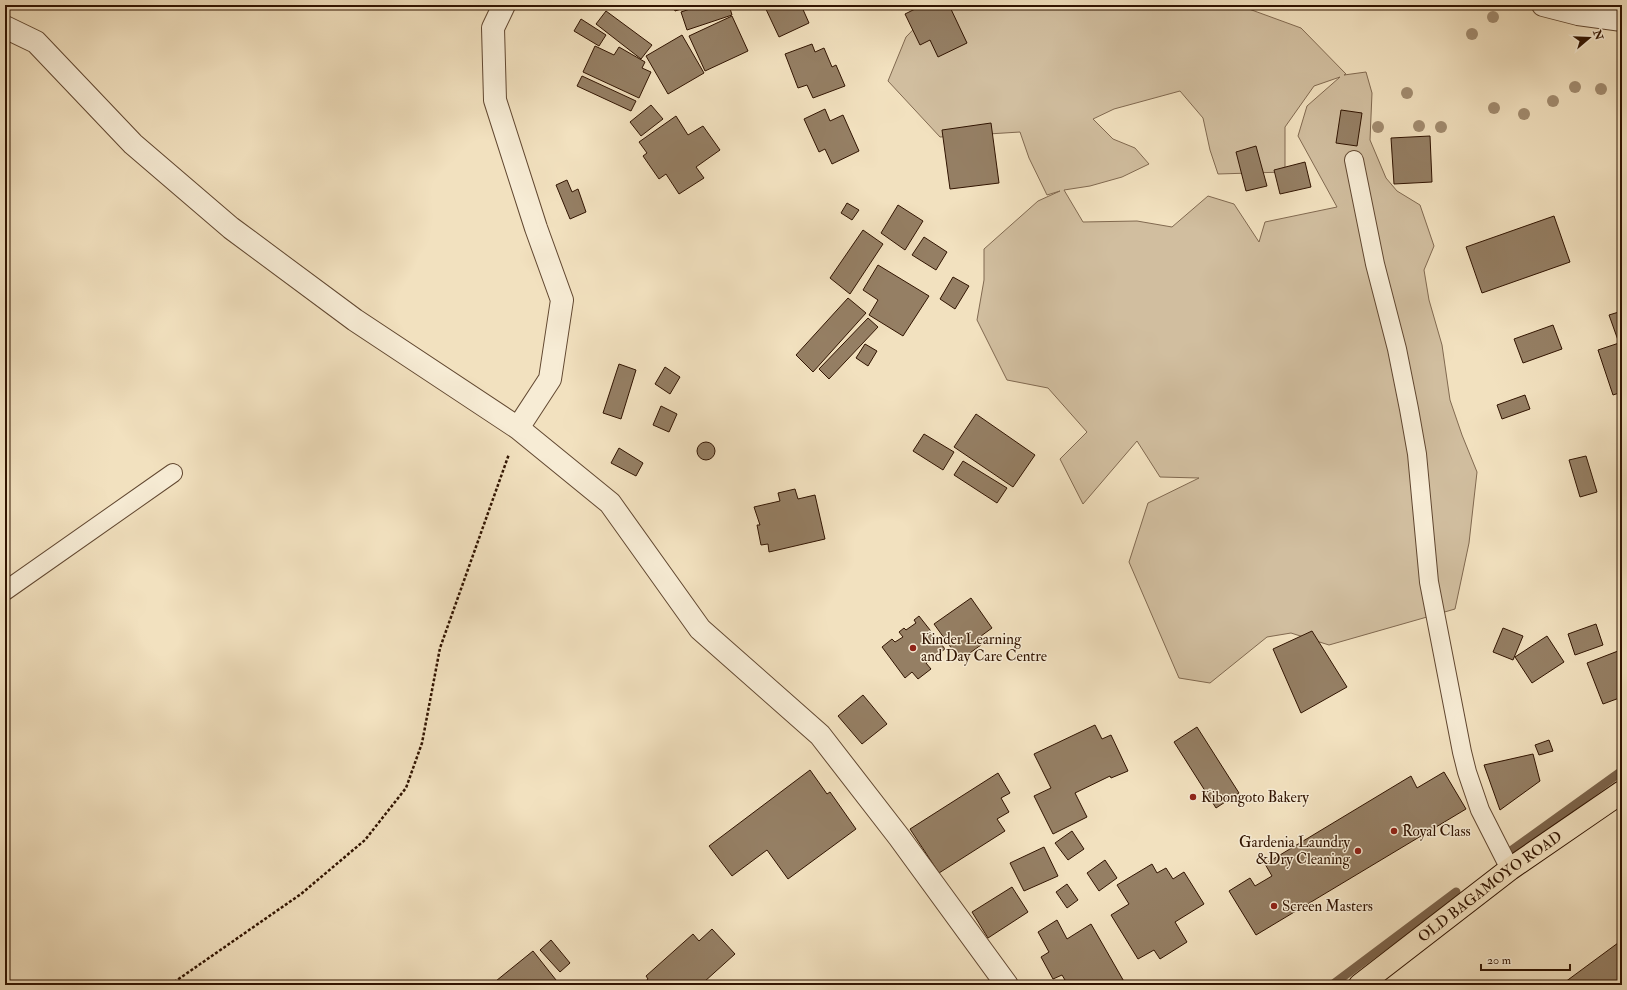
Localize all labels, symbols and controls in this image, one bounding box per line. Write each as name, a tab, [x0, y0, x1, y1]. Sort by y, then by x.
north arrow	[1569, 18, 1609, 58]
text: N	[1590, 27, 1606, 43]
place label: Kinder Learning and Day Care Centre	[921, 630, 1047, 666]
marker: Kinder Learning and Day Care Centre	[908, 643, 918, 653]
place label: Kibongoto Bakery	[1201, 788, 1309, 807]
marker: Kibongoto Bakery	[1188, 792, 1198, 802]
place label: Royal Class	[1402, 822, 1471, 841]
marker: Royal Class	[1389, 826, 1399, 836]
street label: OLD BAGAMOYO ROAD	[1414, 827, 1566, 947]
place label: Gardenia Laundry &Dry Cleaning	[1239, 833, 1351, 869]
marker: Gardenia Laundry &Dry Cleaning	[1353, 846, 1363, 856]
place label: Screen Masters	[1282, 897, 1373, 916]
marker: Screen Masters	[1269, 901, 1279, 911]
scale bar	[1481, 946, 1570, 972]
text: 20 m	[1487, 953, 1512, 968]

